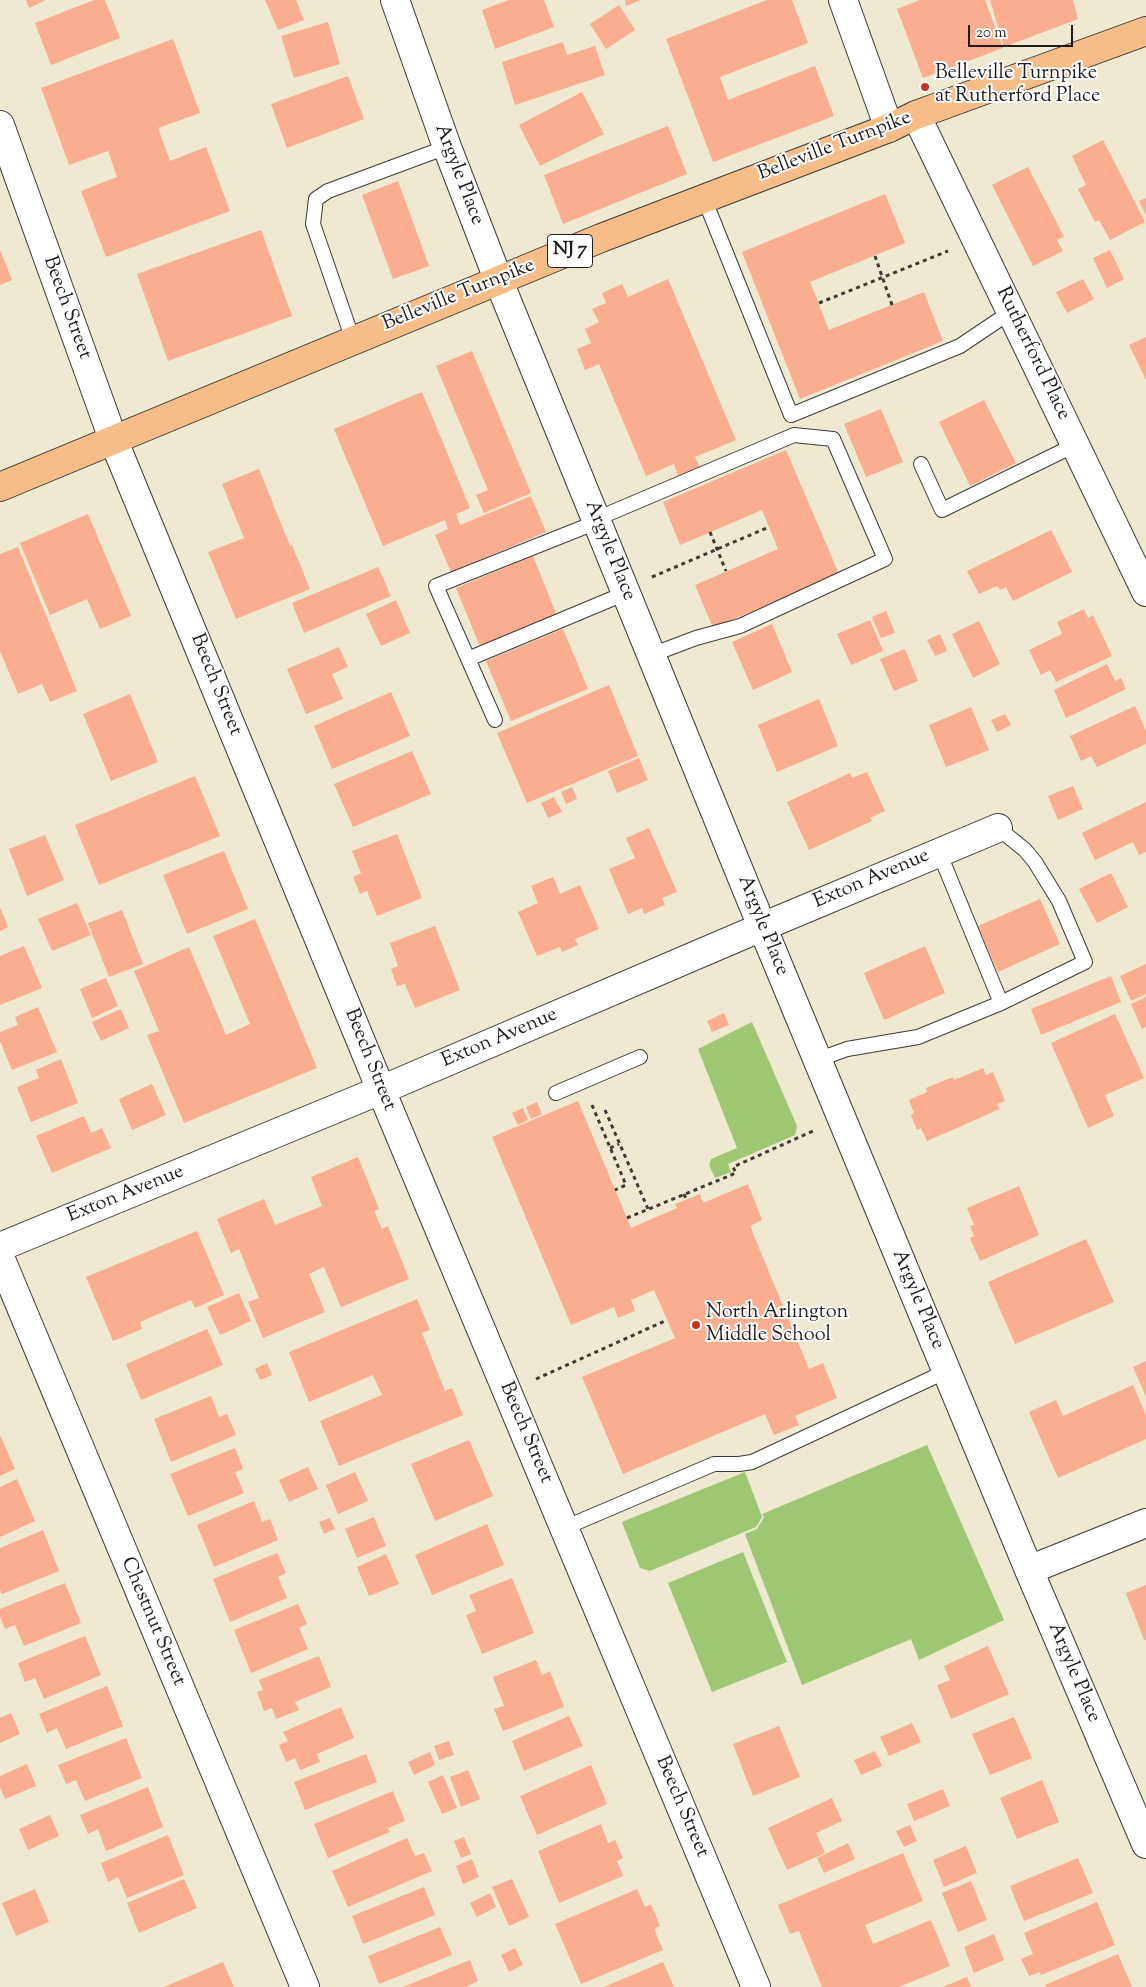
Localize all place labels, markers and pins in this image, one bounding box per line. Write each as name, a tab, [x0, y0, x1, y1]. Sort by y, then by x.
place label: Belleville Turnpike at Rutherford Place	[935, 63, 1100, 110]
marker: Belleville Turnpike at Rutherford Place	[919, 81, 931, 93]
place label: North Arlington Middle School	[706, 1302, 848, 1349]
marker: North Arlington Middle School	[690, 1319, 702, 1331]

